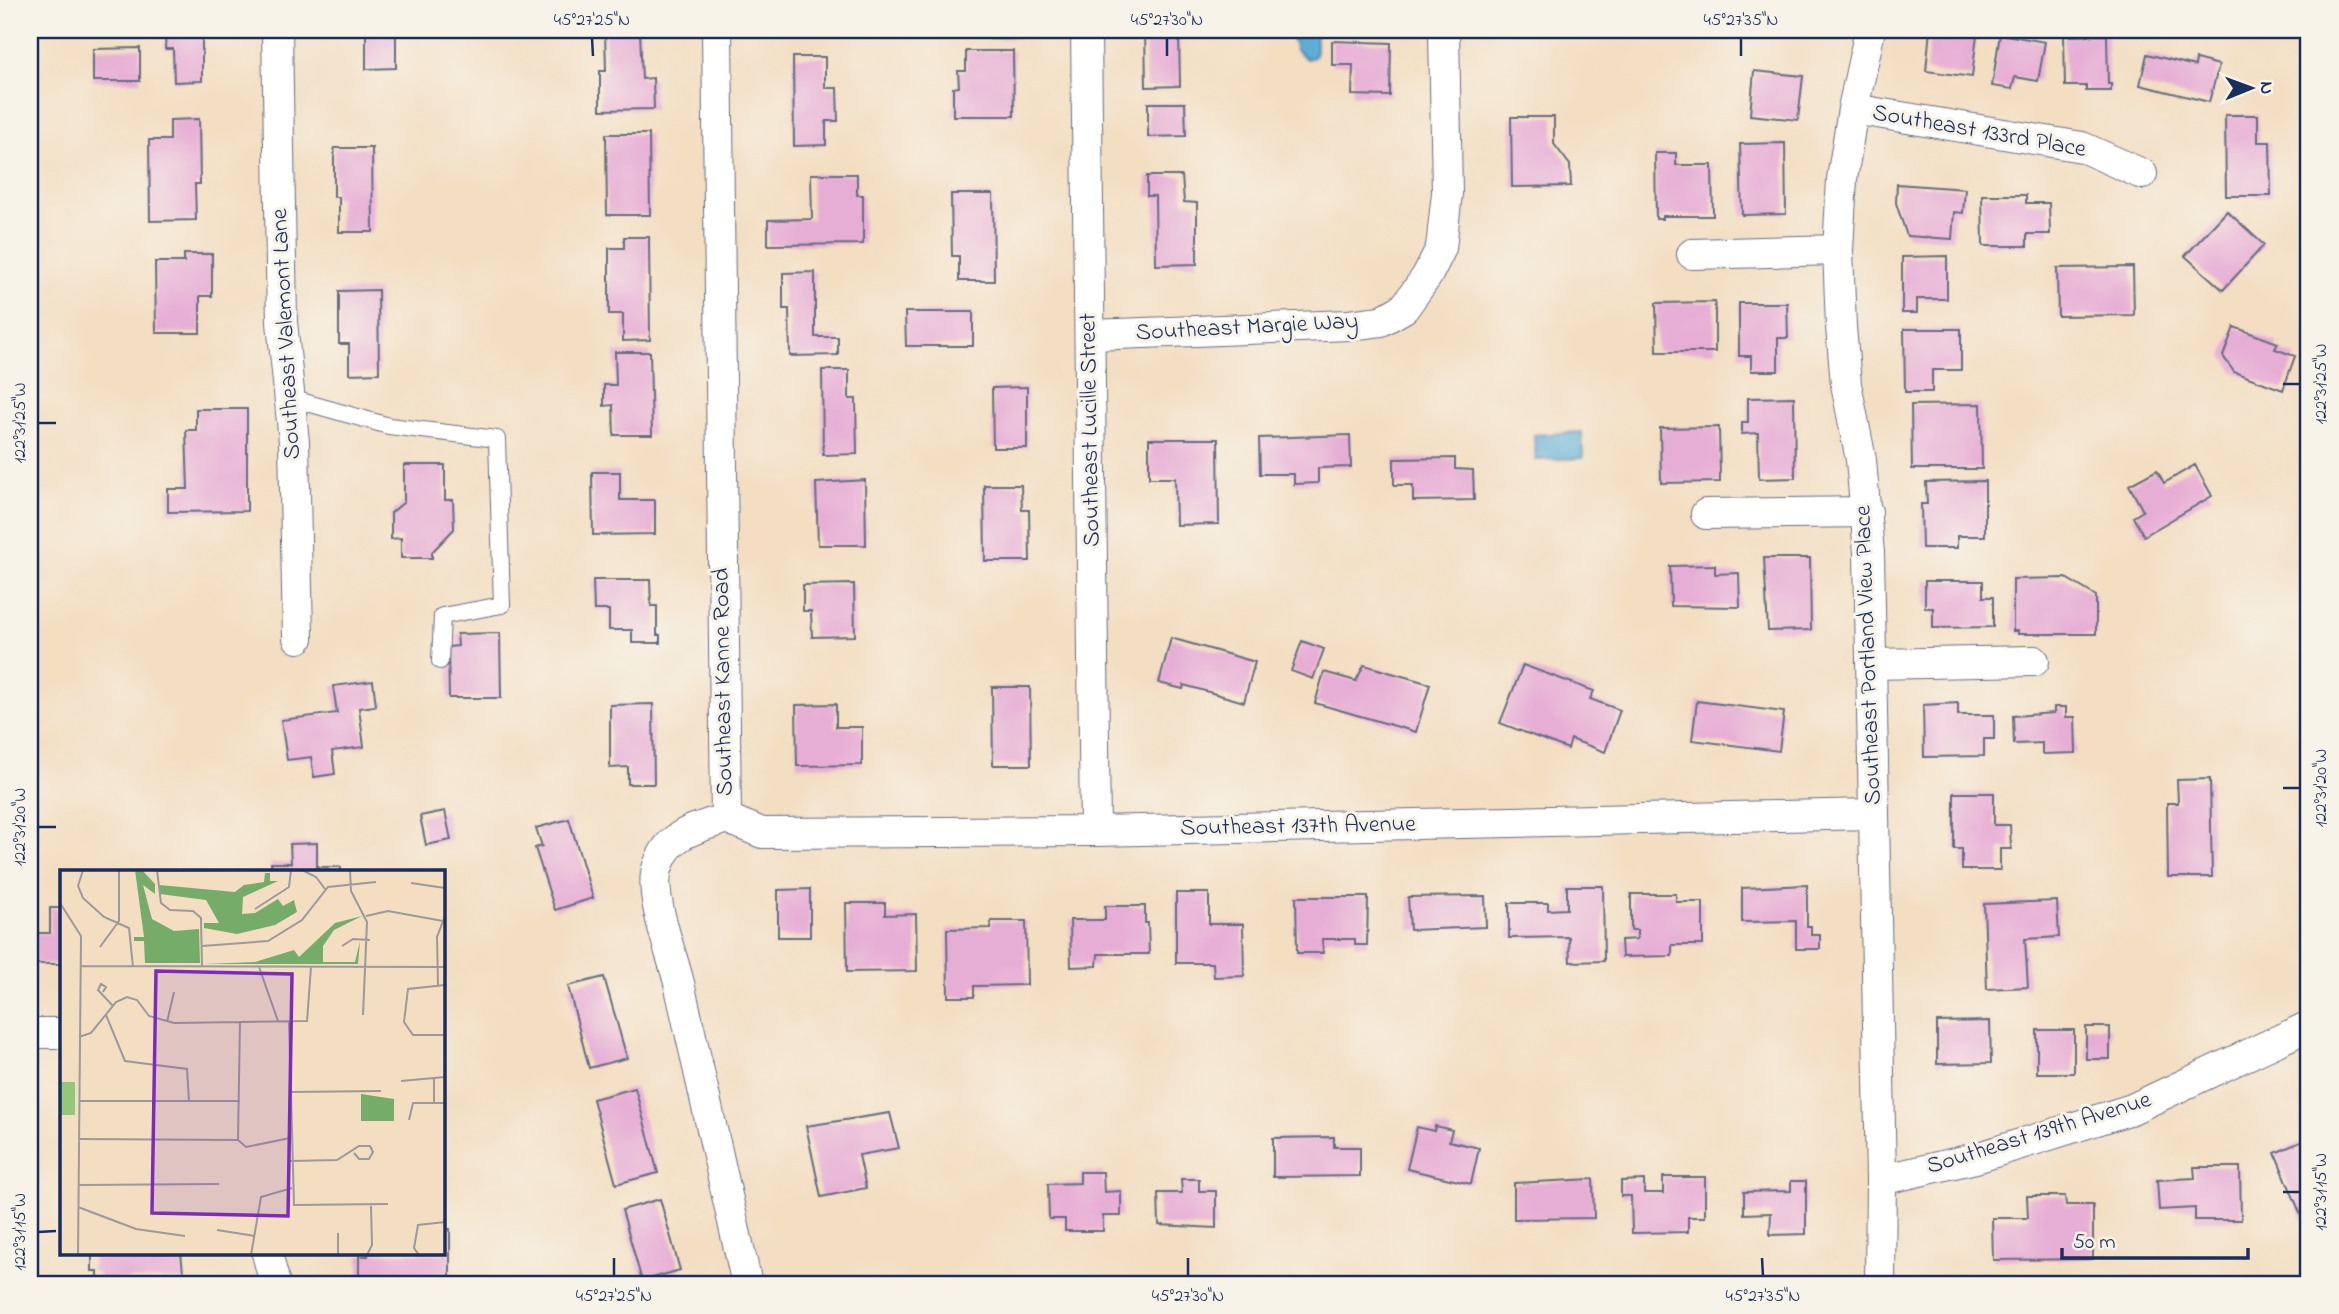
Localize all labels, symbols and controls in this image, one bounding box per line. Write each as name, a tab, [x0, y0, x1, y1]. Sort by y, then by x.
text: 45°27'25"N	[554, 8, 630, 34]
text: 45°27'30"N	[1131, 8, 1203, 34]
text: 45°27'35"N	[1704, 8, 1778, 34]
north arrow	[2216, 52, 2286, 122]
text: N	[2252, 81, 2279, 95]
street label: Southeast 133rd Place	[1869, 96, 2089, 168]
street label: Southeast Valemont Lane	[263, 207, 311, 460]
street label: Southeast Margie Way	[1135, 305, 1359, 352]
street label: Southeast Lucille Street	[1071, 313, 1111, 547]
text: 122°31'25"W	[2309, 344, 2335, 424]
text: 122°31'25"W	[8, 383, 34, 463]
street label: Southeast Portland View Place	[1846, 504, 1892, 805]
street label: Southeast Kanne Road	[705, 567, 743, 796]
text: 122°31'20"W	[2309, 749, 2335, 827]
text: 122°31'20"W	[8, 788, 34, 866]
street label: Southeast 137th Avenue	[1180, 807, 1416, 847]
inset map	[60, 870, 444, 1254]
street label: Southeast 139th Avenue	[1922, 1083, 2156, 1185]
text: 122°31'15"W	[2309, 1153, 2335, 1231]
text: 122°31'15"W	[8, 1193, 34, 1271]
scale bar	[2062, 1216, 2248, 1260]
text: 50 m	[2073, 1228, 2116, 1258]
text: 45°27'25"N	[576, 1284, 652, 1310]
text: 45°27'30"N	[1152, 1284, 1224, 1310]
text: 45°27'35"N	[1726, 1284, 1800, 1310]

